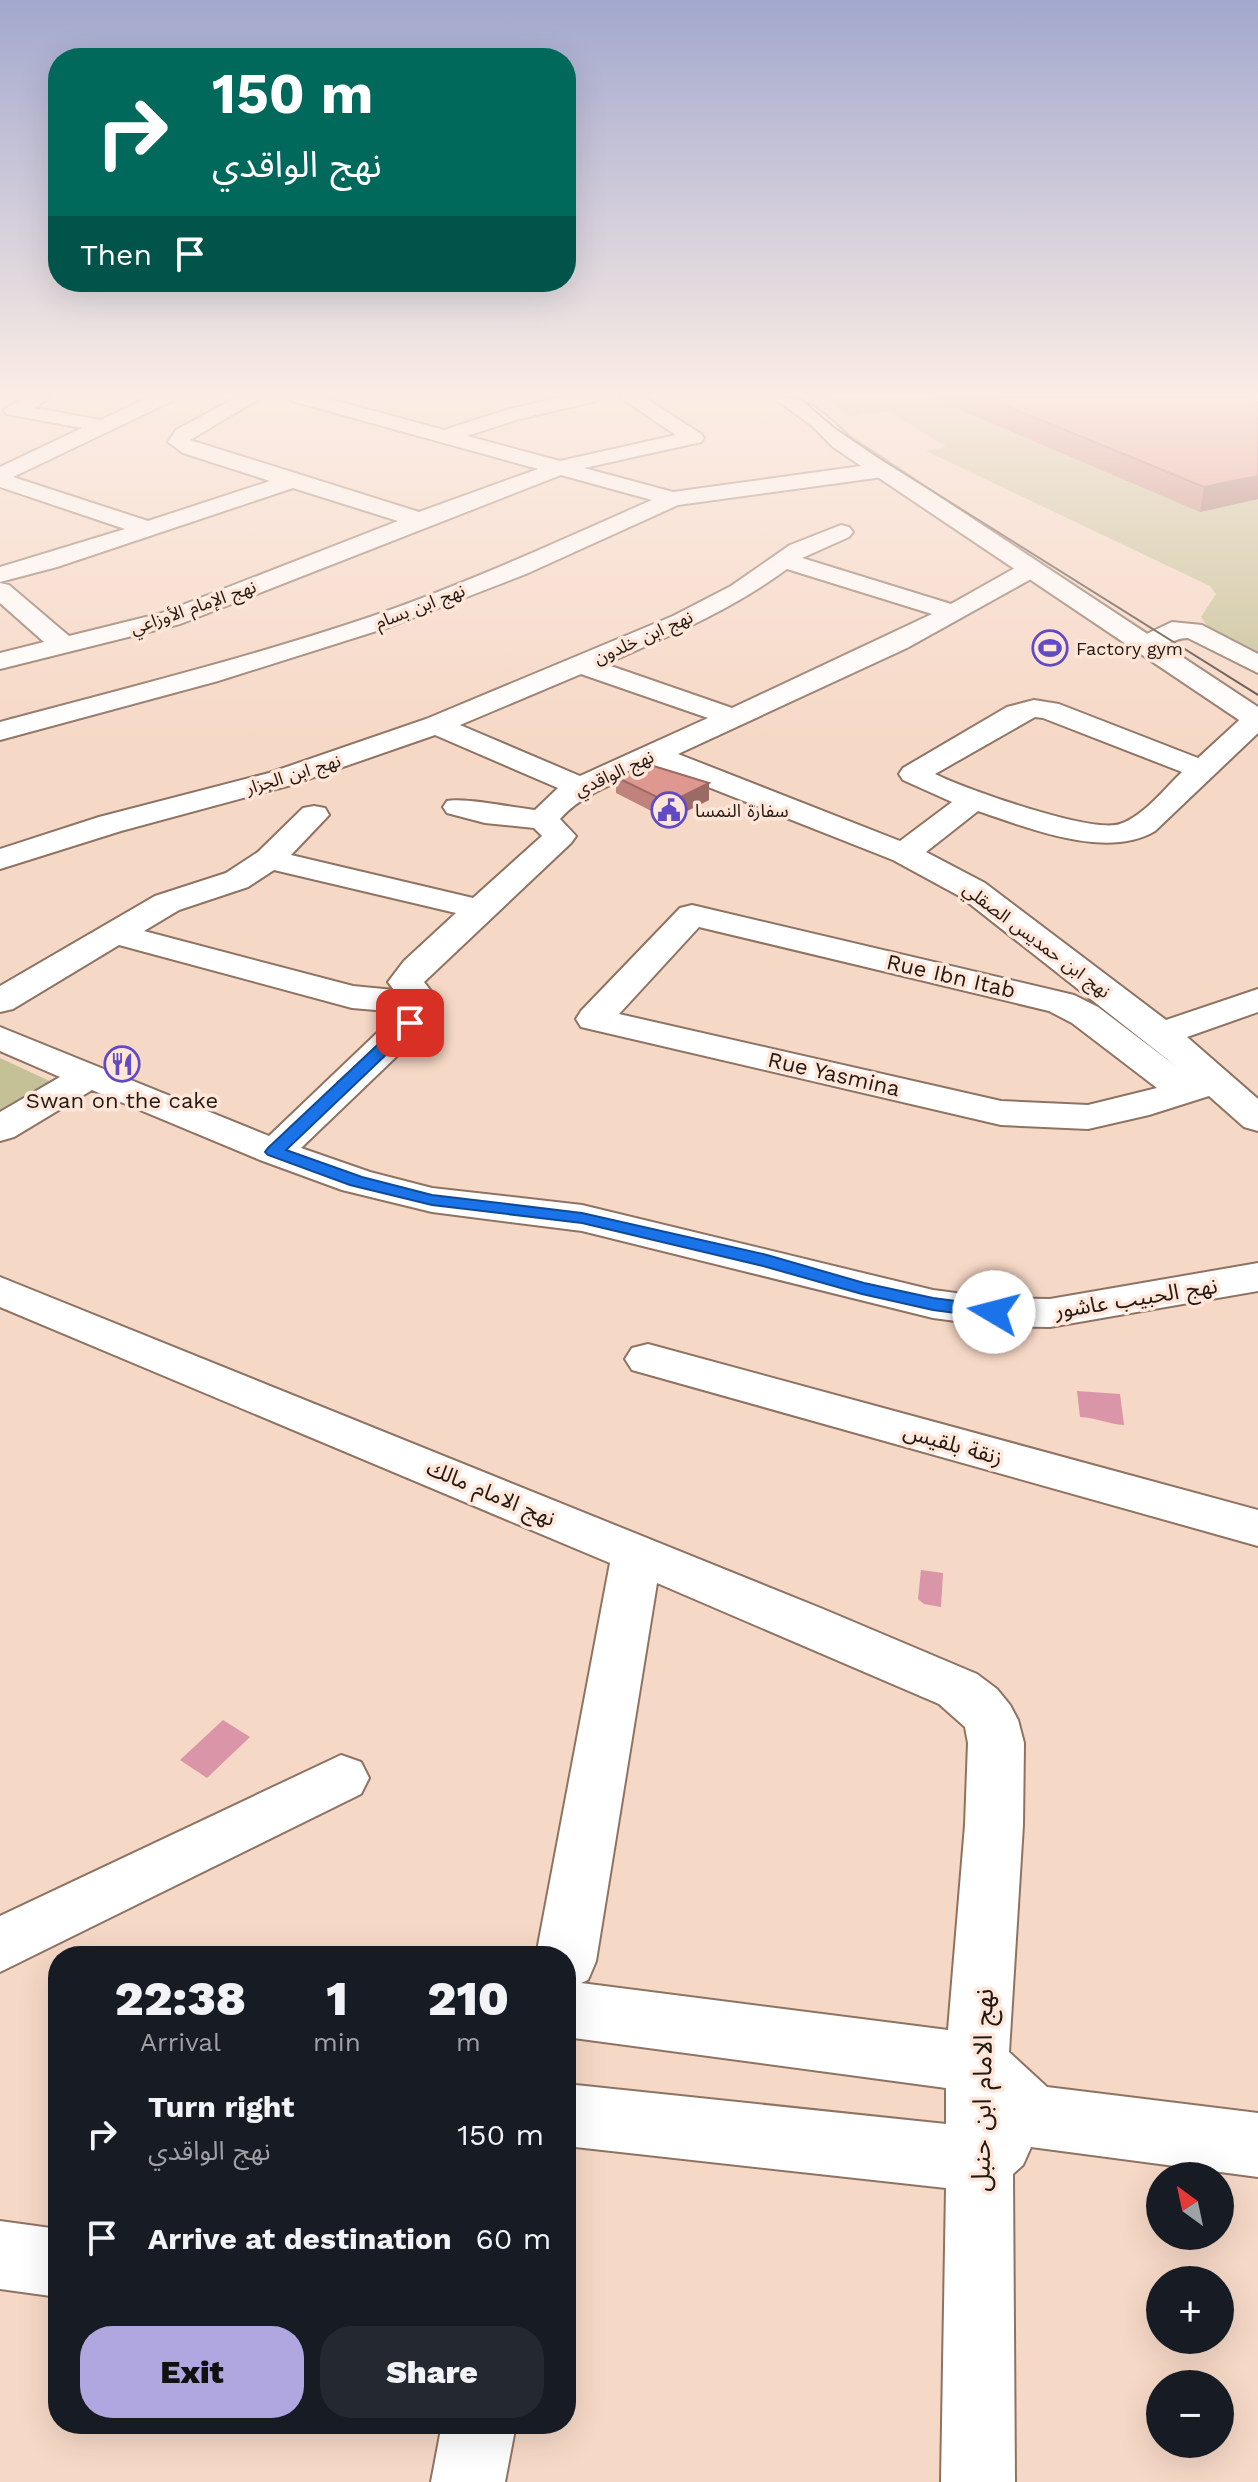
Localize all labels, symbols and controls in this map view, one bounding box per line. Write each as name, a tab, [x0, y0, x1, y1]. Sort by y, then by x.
text: 150 m	[212, 61, 374, 127]
icon: right	[80, 80, 184, 184]
text: نهج الواقدي	[212, 144, 382, 186]
icon: arrive	[168, 232, 212, 276]
text: Then	[80, 237, 152, 272]
street label: نهج الإمام الأوزاعي	[127, 576, 260, 642]
street label: نهج ابن بسام	[372, 579, 469, 636]
street label: نهج ابن خلدون	[590, 606, 697, 671]
sports icon: Factory gym	[1031, 629, 1069, 667]
place label: Factory gym	[1076, 638, 1183, 659]
street label: نهج الواقدي	[571, 746, 658, 803]
street label: نهج ابن الجزار	[242, 750, 344, 802]
public building icon: سفارة النمسا	[650, 791, 688, 829]
place label: سفارة النمسا	[695, 800, 789, 822]
street label: نهج ابن حمديس الصقلي	[957, 878, 1115, 1005]
street label: Rue Ibn Itab	[884, 949, 1018, 1003]
pin	[376, 989, 444, 1057]
icon: arrive	[388, 1001, 432, 1045]
restaurant icon: Swan on the cake	[103, 1045, 141, 1083]
street label: Rue Yasmina	[765, 1047, 903, 1101]
place label: Swan on the cake	[26, 1088, 218, 1113]
position arrow	[952, 1270, 1036, 1354]
street label: نهج الحبيب عاشور	[1052, 1273, 1220, 1327]
street label: زنقة بلقيس	[900, 1418, 1005, 1471]
street label: نهج الامام مالك	[422, 1455, 559, 1535]
text: 22:38	[115, 1970, 246, 2027]
text: 1	[326, 1970, 348, 2027]
text: 210	[428, 1970, 509, 2027]
street label: نهج الامام ابن حنبل	[965, 1988, 1004, 2192]
text: Arrival	[140, 2027, 221, 2057]
text: min	[313, 2027, 361, 2057]
text: m	[456, 2027, 481, 2057]
text: Turn right	[148, 2089, 294, 2124]
icon: right	[80, 2112, 124, 2156]
text: 150 m	[457, 2117, 544, 2152]
text: نهج الواقدي	[148, 2136, 271, 2166]
north arrow	[1146, 2162, 1234, 2250]
map controls	[1146, 2162, 1234, 2458]
icon: arrive	[80, 2216, 124, 2260]
text: Arrive at destination	[148, 2221, 452, 2256]
text: 60 m	[476, 2221, 551, 2256]
button: +	[1146, 2266, 1234, 2354]
button: Exit	[80, 2326, 304, 2418]
button: Share	[320, 2326, 544, 2418]
button: −	[1146, 2370, 1234, 2458]

